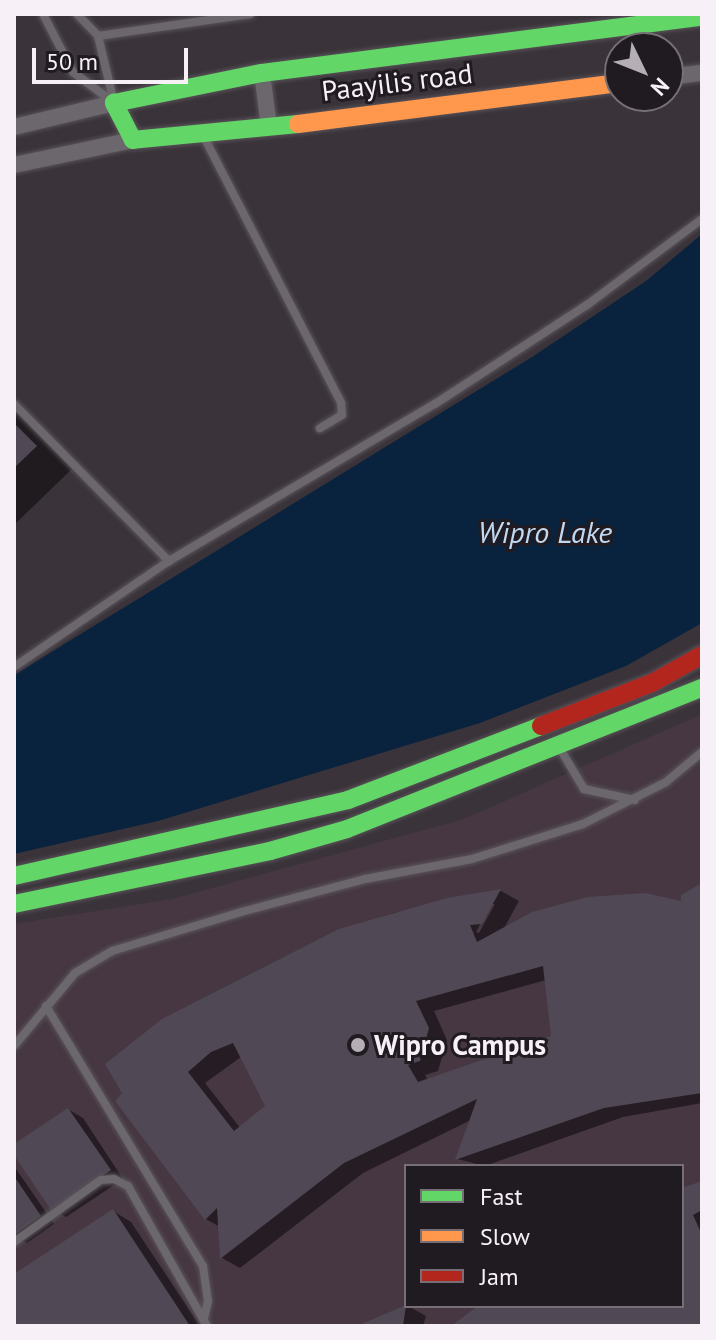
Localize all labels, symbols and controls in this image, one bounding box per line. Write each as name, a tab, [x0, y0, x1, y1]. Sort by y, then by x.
scale bar	[36, 32, 192, 82]
north arrow	[604, 32, 684, 112]
text: 50 m	[46, 46, 98, 77]
street label: Paayilis road	[320, 56, 474, 108]
text: N	[645, 72, 675, 102]
water label: Wipro Lake	[478, 514, 612, 550]
place label: Wipro Campus	[374, 1028, 547, 1062]
marker: Wipro Campus	[349, 1036, 367, 1054]
legend	[404, 1164, 684, 1308]
text: Fast	[480, 1181, 523, 1212]
text: Slow	[480, 1221, 530, 1252]
text: Jam	[480, 1261, 518, 1292]

